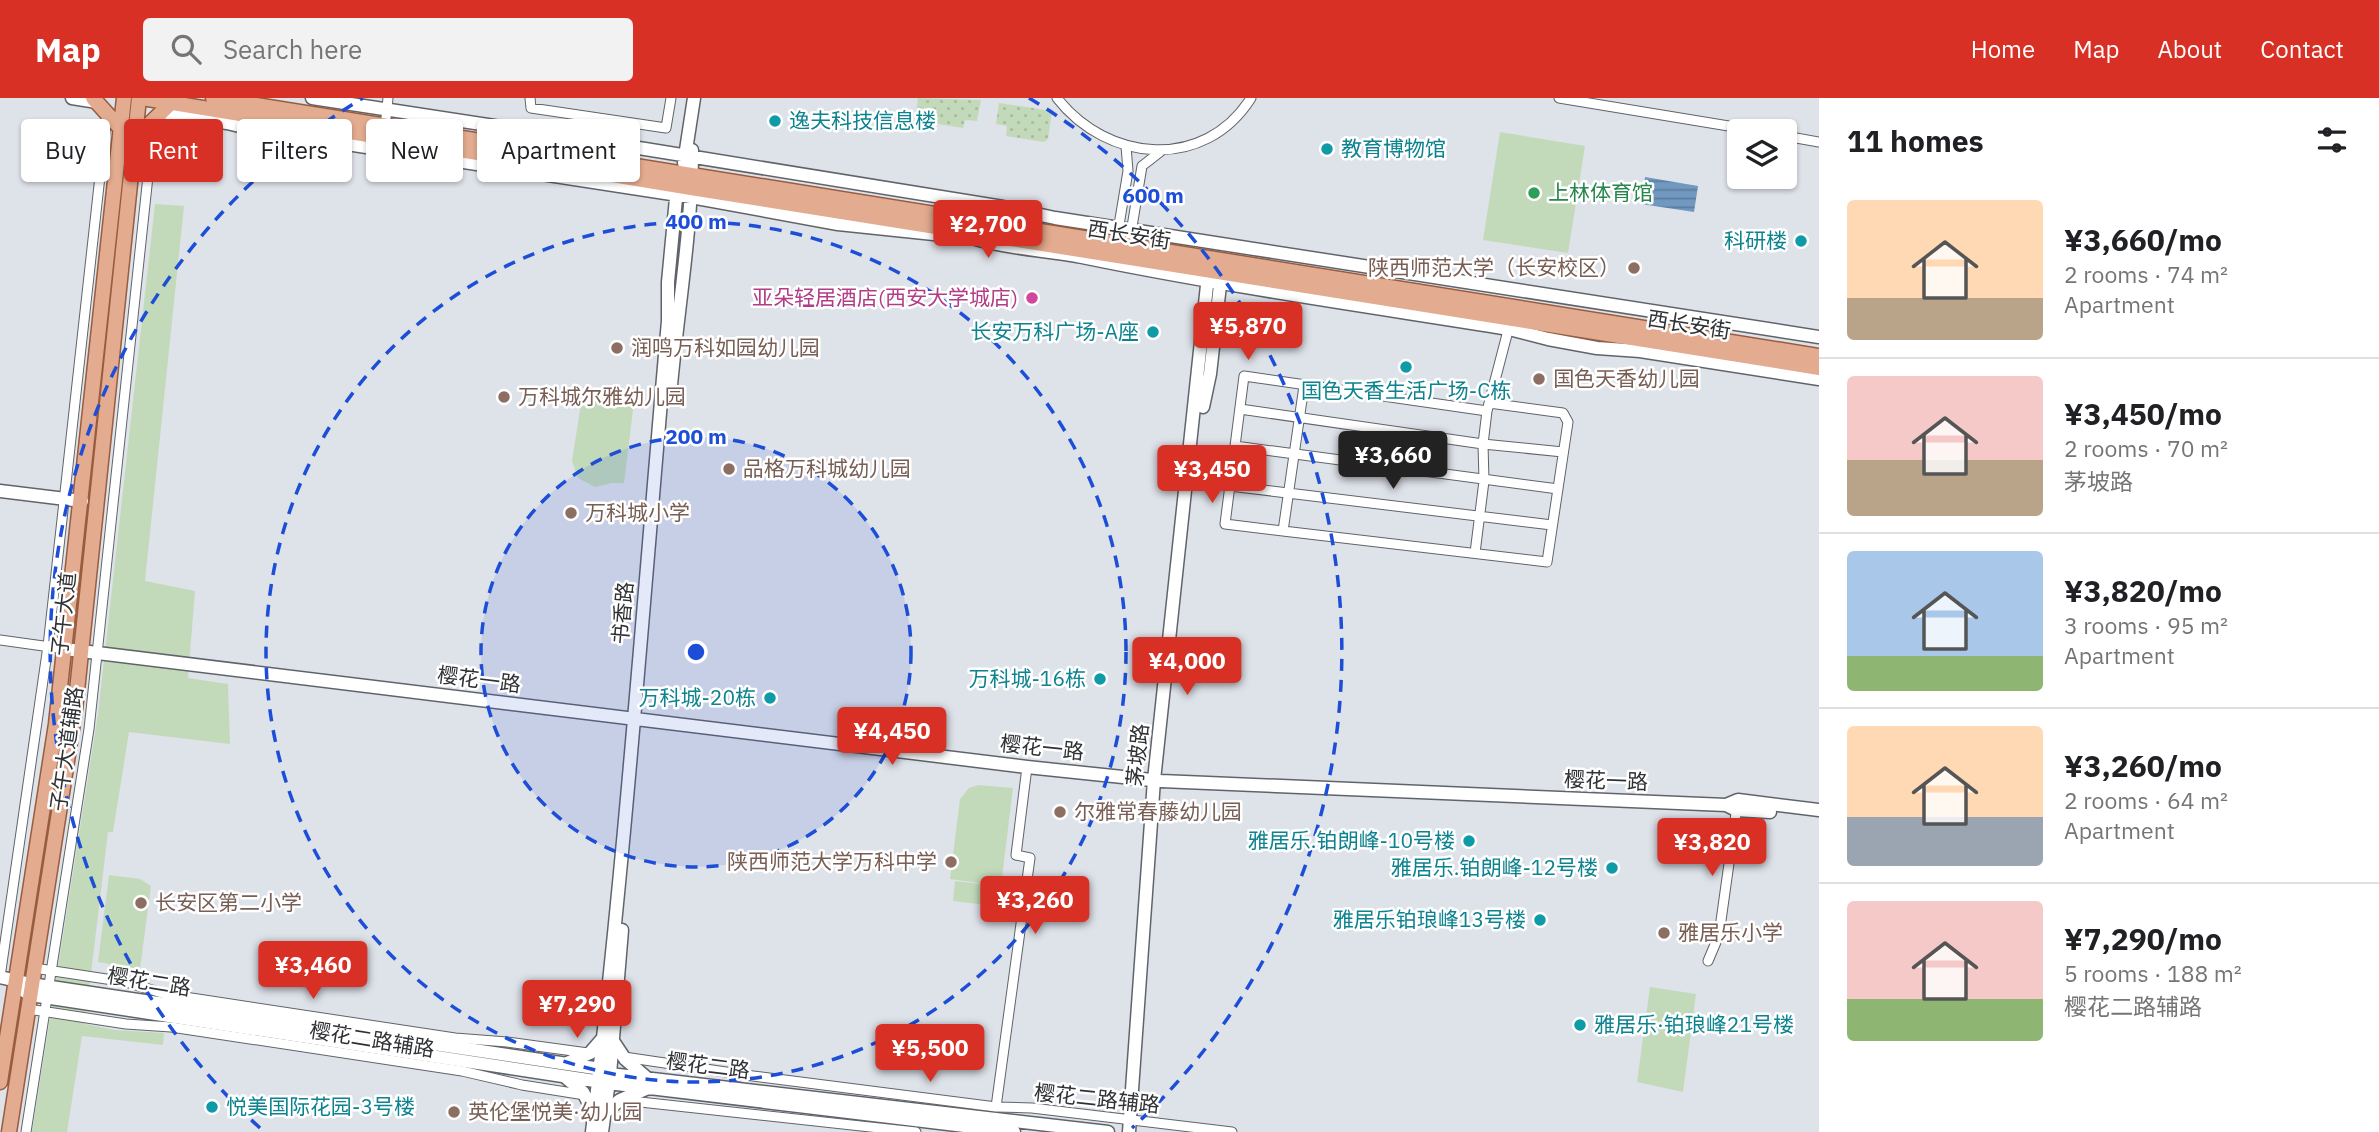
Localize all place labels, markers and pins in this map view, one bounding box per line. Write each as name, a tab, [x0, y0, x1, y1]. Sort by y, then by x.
place label: 逸夫科技信息楼	[789, 106, 936, 134]
marker: 逸夫科技信息楼	[767, 113, 783, 129]
place label: 教育博物馆	[1341, 134, 1446, 162]
marker: 教育博物馆	[1319, 141, 1335, 157]
place label: 上林体育馆	[1548, 178, 1653, 206]
marker: 上林体育馆	[1526, 185, 1542, 201]
pin: ¥2,700	[931, 200, 1045, 260]
place label: 科研楼	[1724, 226, 1787, 254]
marker: 科研楼	[1793, 233, 1809, 249]
place label: 陕西师范大学（长安校区）	[1368, 253, 1620, 281]
marker: 陕西师范大学（长安校区）	[1626, 260, 1642, 276]
place label: 亚朵轻居酒店(西安大学城店)	[752, 283, 1018, 311]
marker: 亚朵轻居酒店(西安大学城店)	[1024, 290, 1040, 306]
pin: ¥5,870	[1191, 302, 1305, 362]
place label: 长安万科广场-A座	[970, 317, 1139, 345]
marker: 长安万科广场-A座	[1145, 324, 1161, 340]
place label: 润鸣万科如园幼儿园	[631, 333, 820, 361]
marker: 润鸣万科如园幼儿园	[609, 340, 625, 356]
marker: 国色天香生活广场-C栋	[1398, 359, 1414, 375]
place label: 国色天香幼儿园	[1553, 364, 1700, 392]
marker: 国色天香幼儿园	[1531, 371, 1547, 387]
place label: 国色天香生活广场-C栋	[1301, 376, 1511, 404]
place label: 万科城尔雅幼儿园	[518, 382, 686, 410]
marker: 万科城尔雅幼儿园	[496, 389, 512, 405]
pin: ¥3,660	[1336, 432, 1450, 491]
pin: ¥3,450	[1155, 446, 1269, 505]
place label: 品格万科城幼儿园	[743, 454, 911, 482]
marker: 品格万科城幼儿园	[721, 461, 737, 477]
place label: 万科城小学	[585, 498, 690, 526]
marker: 万科城小学	[563, 505, 579, 521]
pin: ¥4,000	[1130, 638, 1244, 697]
centre of rings	[684, 640, 708, 664]
place label: 万科城-16栋	[968, 664, 1086, 692]
marker: 万科城-16栋	[1092, 671, 1108, 687]
place label: 万科城-20栋	[638, 683, 756, 711]
marker: 万科城-20栋	[762, 690, 778, 706]
pin: ¥4,450	[835, 708, 949, 767]
place label: 尔雅常春藤幼儿园	[1074, 797, 1242, 825]
marker: 尔雅常春藤幼儿园	[1052, 804, 1068, 820]
pin: ¥3,820	[1655, 818, 1769, 878]
place label: 雅居乐.铂朗峰-10号楼	[1248, 826, 1455, 854]
marker: 雅居乐.铂朗峰-10号楼	[1461, 833, 1477, 849]
place label: 陕西师范大学万科中学	[727, 847, 937, 875]
place label: 雅居乐.铂朗峰-12号楼	[1391, 853, 1598, 881]
marker: 陕西师范大学万科中学	[943, 854, 959, 870]
marker: 雅居乐.铂朗峰-12号楼	[1604, 860, 1620, 876]
pin: ¥3,260	[978, 876, 1092, 936]
place label: 长安区第二小学	[155, 888, 302, 916]
marker: 长安区第二小学	[133, 895, 149, 911]
place label: 雅居乐铂琅峰13号楼	[1333, 905, 1526, 933]
marker: 雅居乐铂琅峰13号楼	[1532, 912, 1548, 928]
place label: 雅居乐小学	[1678, 918, 1783, 946]
marker: 雅居乐小学	[1656, 925, 1672, 941]
pin: ¥3,460	[256, 942, 370, 1001]
pin: ¥7,290	[520, 981, 634, 1040]
place label: 雅居乐·铂琅峰21号楼	[1594, 1010, 1794, 1038]
marker: 雅居乐·铂琅峰21号楼	[1572, 1017, 1588, 1033]
pin: ¥5,500	[873, 1024, 987, 1084]
place label: 悦美国际花园-3号楼	[226, 1092, 415, 1120]
place label: 英伦堡悦美·幼儿园	[468, 1097, 643, 1125]
marker: 悦美国际花园-3号楼	[204, 1099, 220, 1115]
marker: 英伦堡悦美·幼儿园	[446, 1104, 462, 1120]

